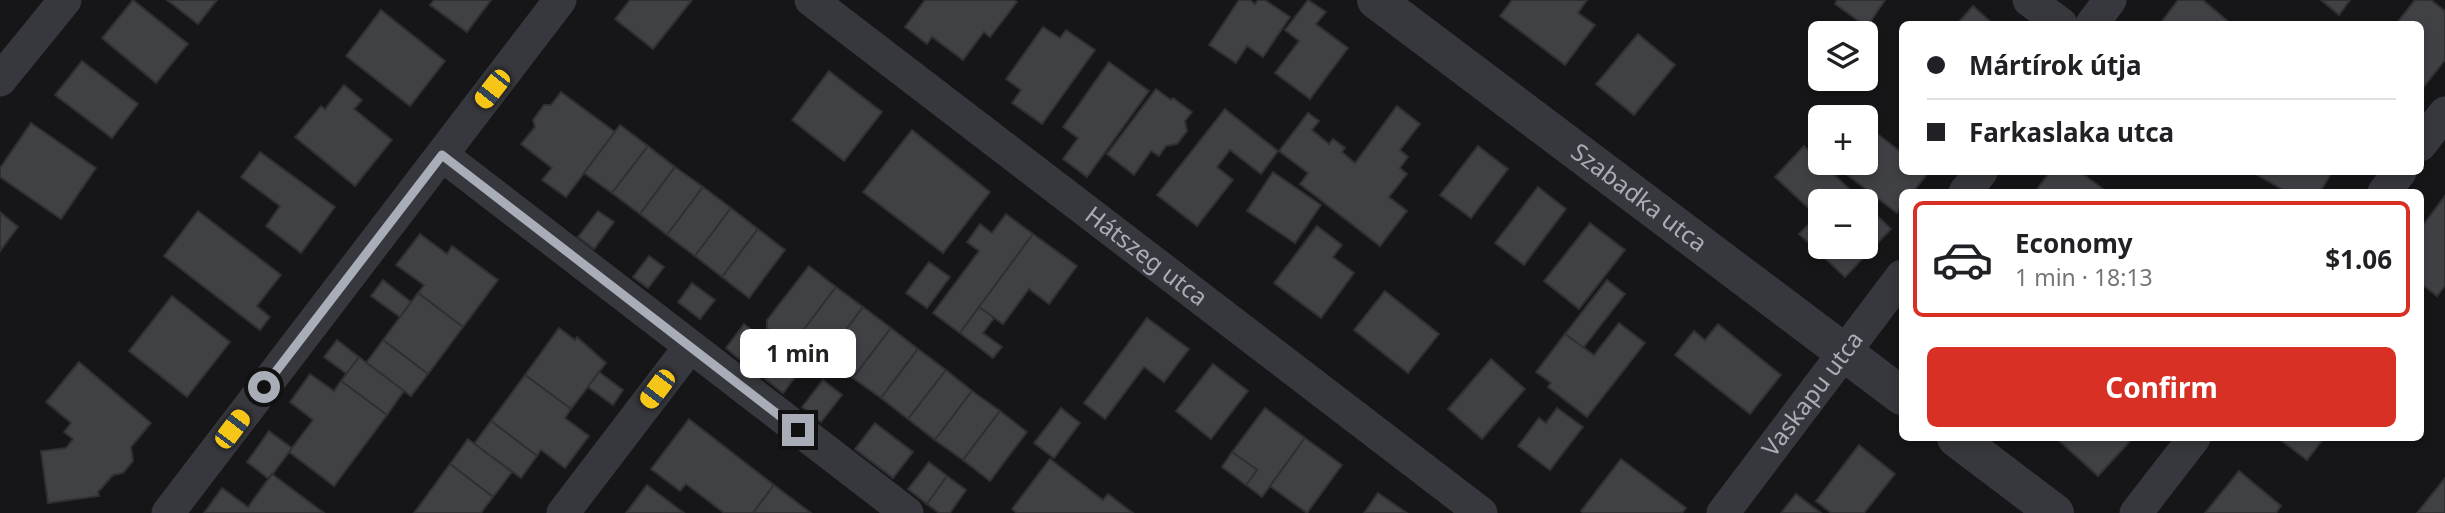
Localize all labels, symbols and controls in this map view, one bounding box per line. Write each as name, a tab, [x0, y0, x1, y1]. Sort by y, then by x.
map controls	[1808, 21, 1878, 259]
button: layers	[1808, 21, 1878, 91]
text: Mártírok útja	[1969, 47, 2142, 83]
car	[471, 66, 514, 112]
button: +	[1808, 105, 1878, 175]
text: Farkaslaka utca	[1969, 114, 2174, 150]
street label: Szabadka utca	[1565, 135, 1714, 259]
button: −	[1808, 189, 1878, 259]
street label: Hátszeg utca	[1079, 198, 1215, 313]
text: Economy	[2015, 225, 2133, 261]
icon: car	[1931, 228, 1994, 291]
text: $1.06	[2325, 241, 2392, 277]
text: 1 min · 18:13	[2015, 261, 2153, 293]
street label: Vaskapu utca	[1753, 324, 1870, 463]
callout: 1 min	[740, 328, 856, 378]
text: 1 min	[766, 337, 830, 369]
button: Confirm	[1927, 347, 2396, 427]
car	[636, 366, 679, 412]
route start	[248, 371, 280, 403]
car	[211, 406, 254, 452]
route end	[782, 414, 814, 446]

